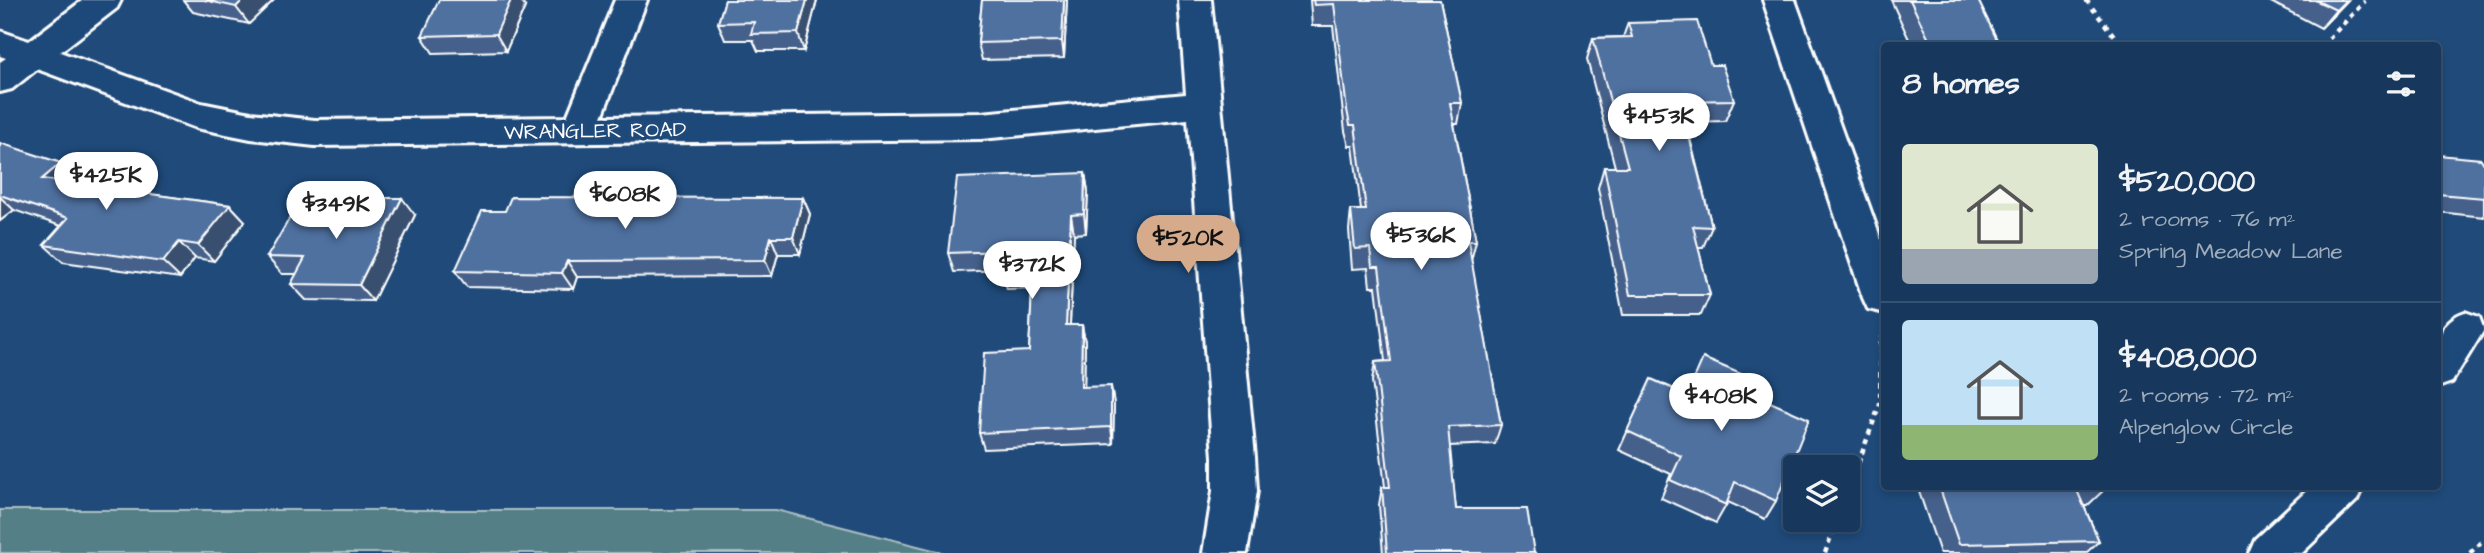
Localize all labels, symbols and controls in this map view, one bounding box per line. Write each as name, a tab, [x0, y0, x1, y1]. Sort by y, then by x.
text: 8 homes	[1902, 63, 2020, 105]
icon: filters	[2382, 65, 2420, 103]
pin: $453K	[1610, 94, 1708, 153]
text: $453K	[1624, 100, 1694, 132]
street label: WRANGLER ROAD	[504, 115, 687, 147]
pin: $425K	[57, 152, 155, 212]
text: $425K	[70, 159, 142, 191]
text: $520,000	[2119, 161, 2255, 203]
pin: $608K	[576, 172, 674, 231]
icon: home	[1958, 172, 2042, 256]
text: $608K	[590, 178, 660, 210]
pin: $349K	[287, 182, 385, 241]
text: $349K	[302, 188, 370, 220]
text: 2 rooms · 76 m²	[2119, 203, 2295, 235]
pin: $536K	[1372, 212, 1470, 272]
pin: $520K	[1139, 216, 1237, 275]
text: $536K	[1386, 219, 1456, 251]
text: $520K	[1153, 222, 1223, 254]
text: Spring Meadow Lane	[2119, 235, 2343, 267]
pin: $372K	[983, 242, 1081, 301]
text: $372K	[999, 248, 1065, 280]
text: $408,000	[2119, 337, 2257, 379]
icon: home	[1958, 348, 2042, 432]
pin: $408K	[1672, 374, 1770, 433]
text: 2 rooms · 72 m²	[2119, 379, 2294, 411]
text: $408K	[1685, 380, 1757, 412]
text: Alpenglow Circle	[2119, 411, 2293, 443]
map controls	[1783, 455, 1860, 532]
button: layers	[1783, 455, 1860, 532]

